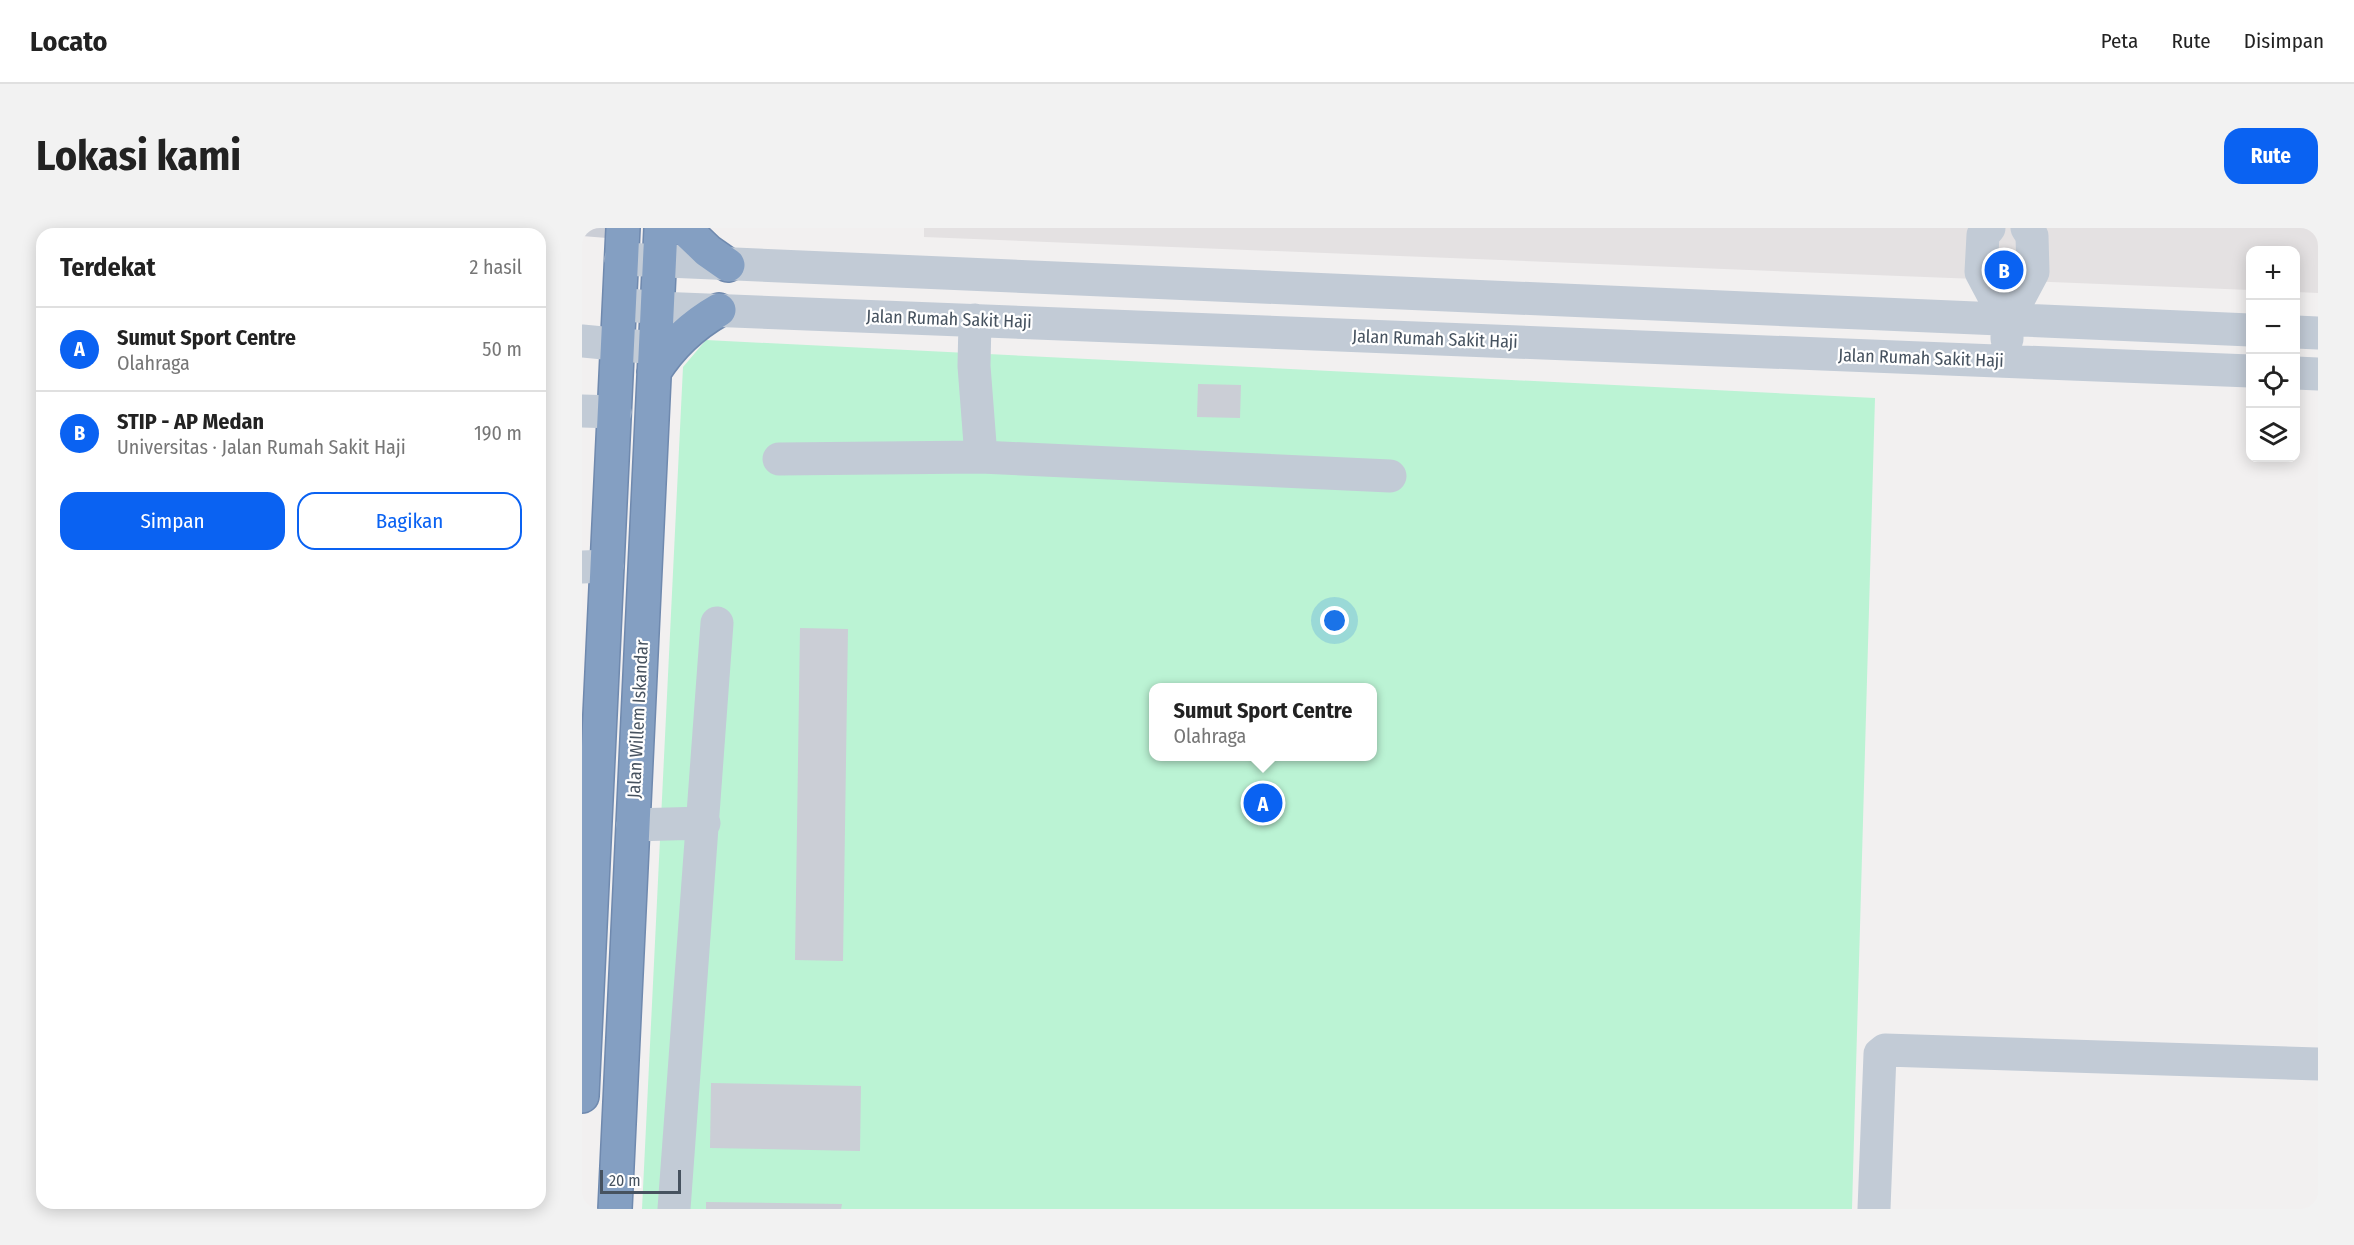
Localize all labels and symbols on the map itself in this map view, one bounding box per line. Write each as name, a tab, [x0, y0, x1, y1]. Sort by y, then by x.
pin: B	[1984, 248, 2024, 292]
street label: Jalan Rumah Sakit Haji	[866, 305, 1032, 333]
street label: Jalan Rumah Sakit Haji	[1352, 325, 1518, 353]
street label: Jalan Rumah Sakit Haji	[1838, 344, 2004, 372]
your location	[1320, 606, 1349, 635]
street label: Jalan Willem Iskandar	[623, 638, 653, 799]
pin: A	[1244, 780, 1282, 826]
scale bar	[600, 1167, 681, 1194]

